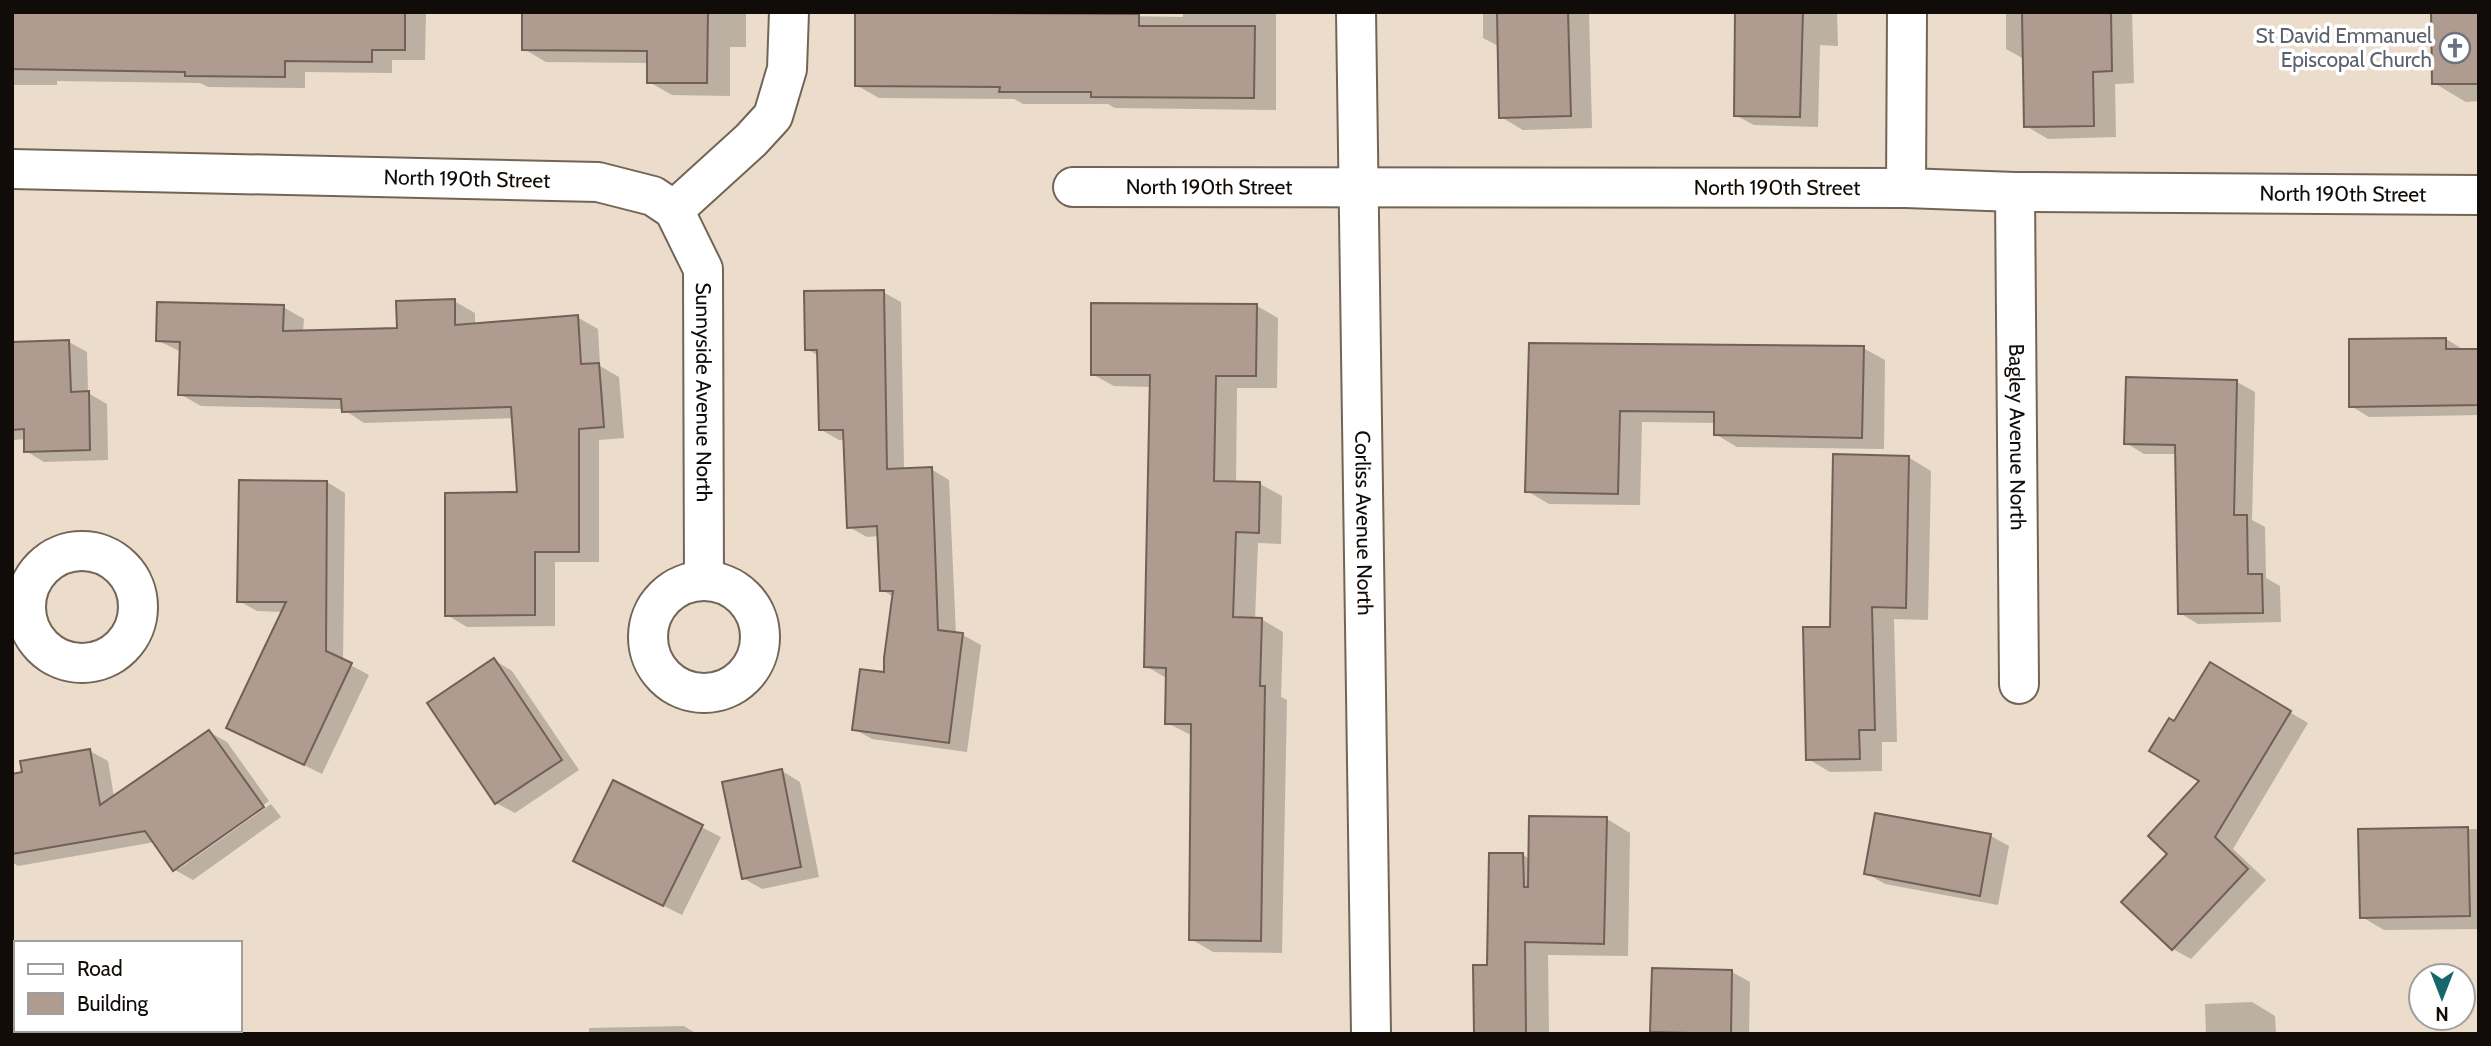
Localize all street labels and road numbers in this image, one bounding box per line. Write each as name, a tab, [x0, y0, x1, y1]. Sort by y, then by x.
street label: North 190th Street	[383, 164, 550, 193]
street label: North 190th Street	[1126, 174, 1292, 199]
street label: North 190th Street	[1694, 175, 1860, 200]
street label: North 190th Street	[2260, 181, 2426, 207]
street label: Sunnyside Avenue North	[691, 282, 717, 502]
street label: Bagley Avenue North	[2004, 344, 2031, 530]
street label: Corliss Avenue North	[1350, 430, 1378, 616]

